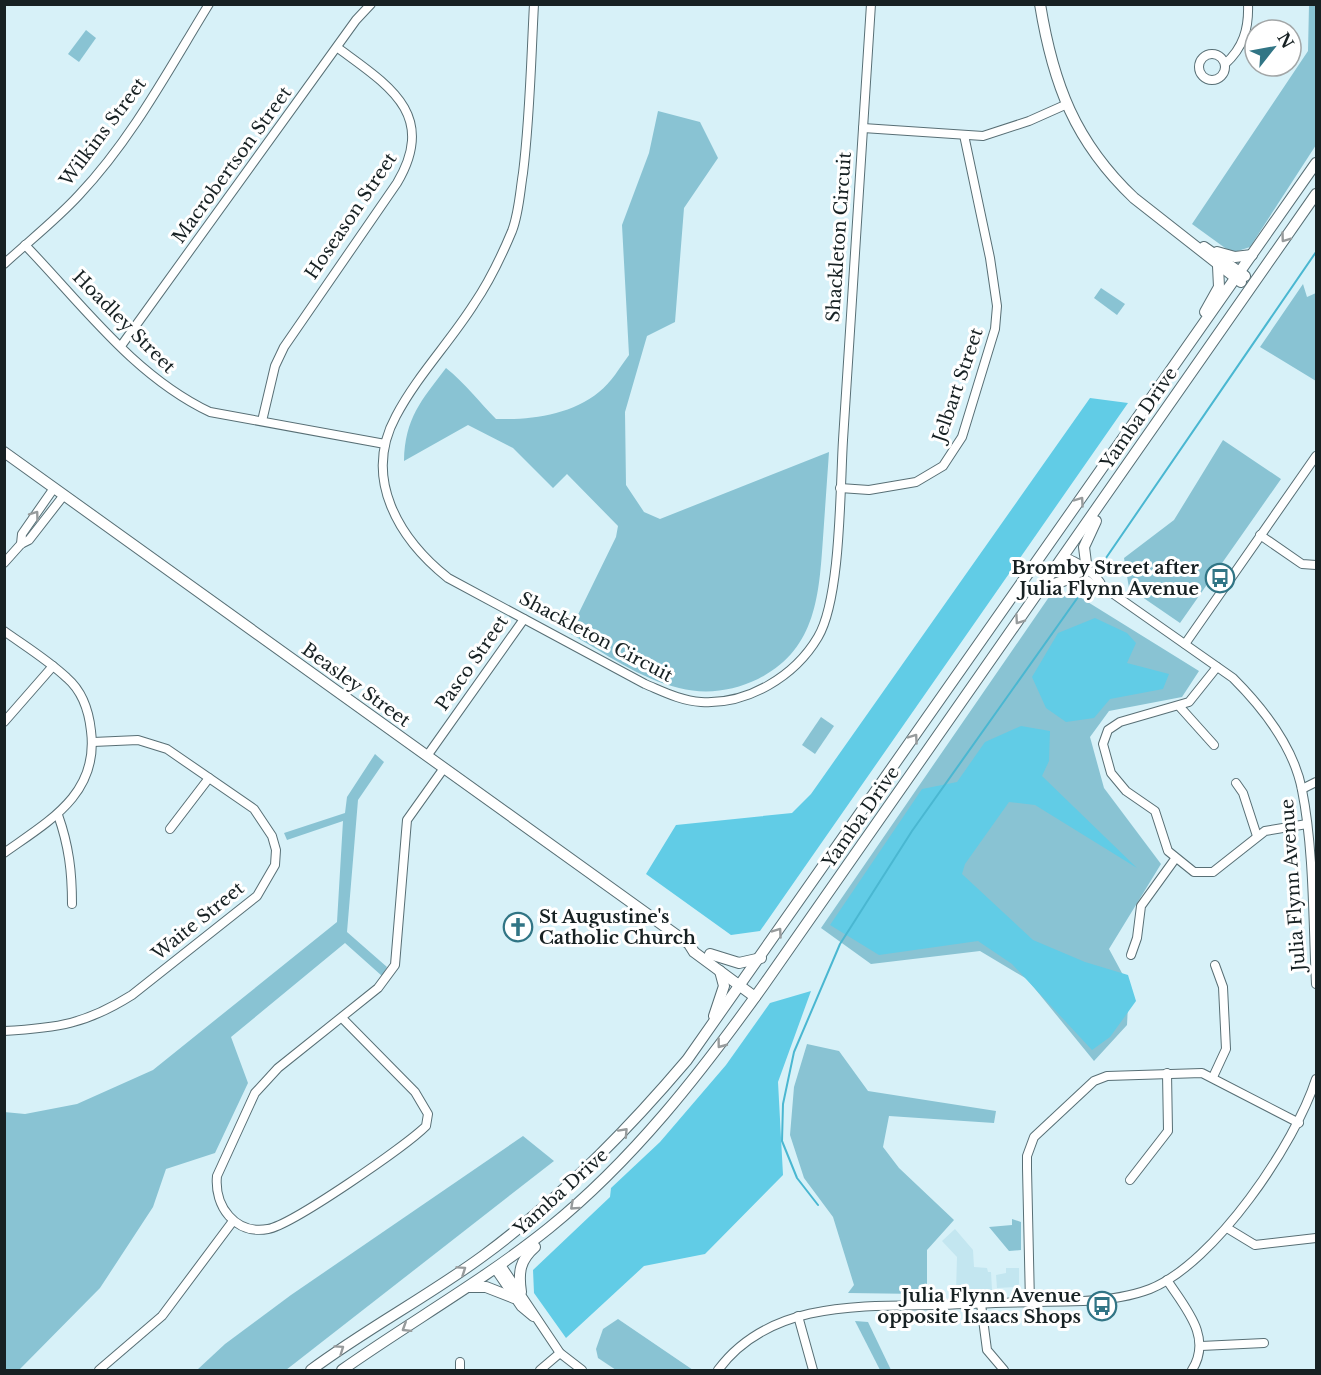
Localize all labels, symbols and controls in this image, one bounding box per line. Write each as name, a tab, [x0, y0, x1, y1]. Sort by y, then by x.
north arrow	[1243, 18, 1303, 78]
text: N	[1273, 29, 1298, 52]
street label: Wilkins Street	[54, 73, 151, 191]
street label: Macrobertson Street	[168, 82, 296, 248]
street label: Hoseason Street	[300, 148, 402, 284]
street label: Shackleton Circuit	[822, 151, 856, 323]
one-way arrow	[1281, 231, 1292, 242]
street label: Hoadley Street	[68, 266, 180, 378]
street label: Jelbart Street	[928, 325, 988, 447]
street label: Yamba Drive	[1095, 363, 1182, 474]
one-way arrow	[1073, 496, 1084, 507]
one-way arrow	[28, 511, 39, 522]
place label: Bromby Street after Julia Flynn Avenue	[1011, 557, 1199, 600]
bus stop icon: Bromby Street after Julia Flynn Avenue	[1204, 562, 1236, 594]
street label: Shackleton Circuit	[516, 587, 677, 687]
street label: Pasco Street	[431, 611, 513, 715]
one-way arrow	[1015, 613, 1026, 624]
street label: Beasley Street	[298, 638, 415, 732]
one-way arrow	[907, 734, 918, 745]
street label: Yamba Drive	[817, 762, 904, 873]
street label: Julia Flynn Avenue	[1276, 798, 1310, 974]
street label: Waite Street	[147, 877, 249, 965]
place label: St Augustine's Catholic Church	[539, 906, 696, 949]
church icon: St Augustine's Catholic Church	[502, 911, 534, 943]
one-way arrow	[771, 928, 782, 939]
one-way arrow	[718, 1038, 729, 1049]
one-way arrow	[616, 1128, 627, 1139]
street label: Yamba Drive	[509, 1144, 613, 1241]
one-way arrow	[570, 1199, 581, 1210]
one-way arrow	[455, 1266, 466, 1277]
place label: Julia Flynn Avenue opposite Isaacs Shops	[877, 1285, 1081, 1328]
bus stop icon: Julia Flynn Avenue opposite Isaacs Shops	[1086, 1290, 1118, 1322]
one-way arrow	[401, 1321, 412, 1332]
one-way arrow	[334, 1345, 345, 1356]

